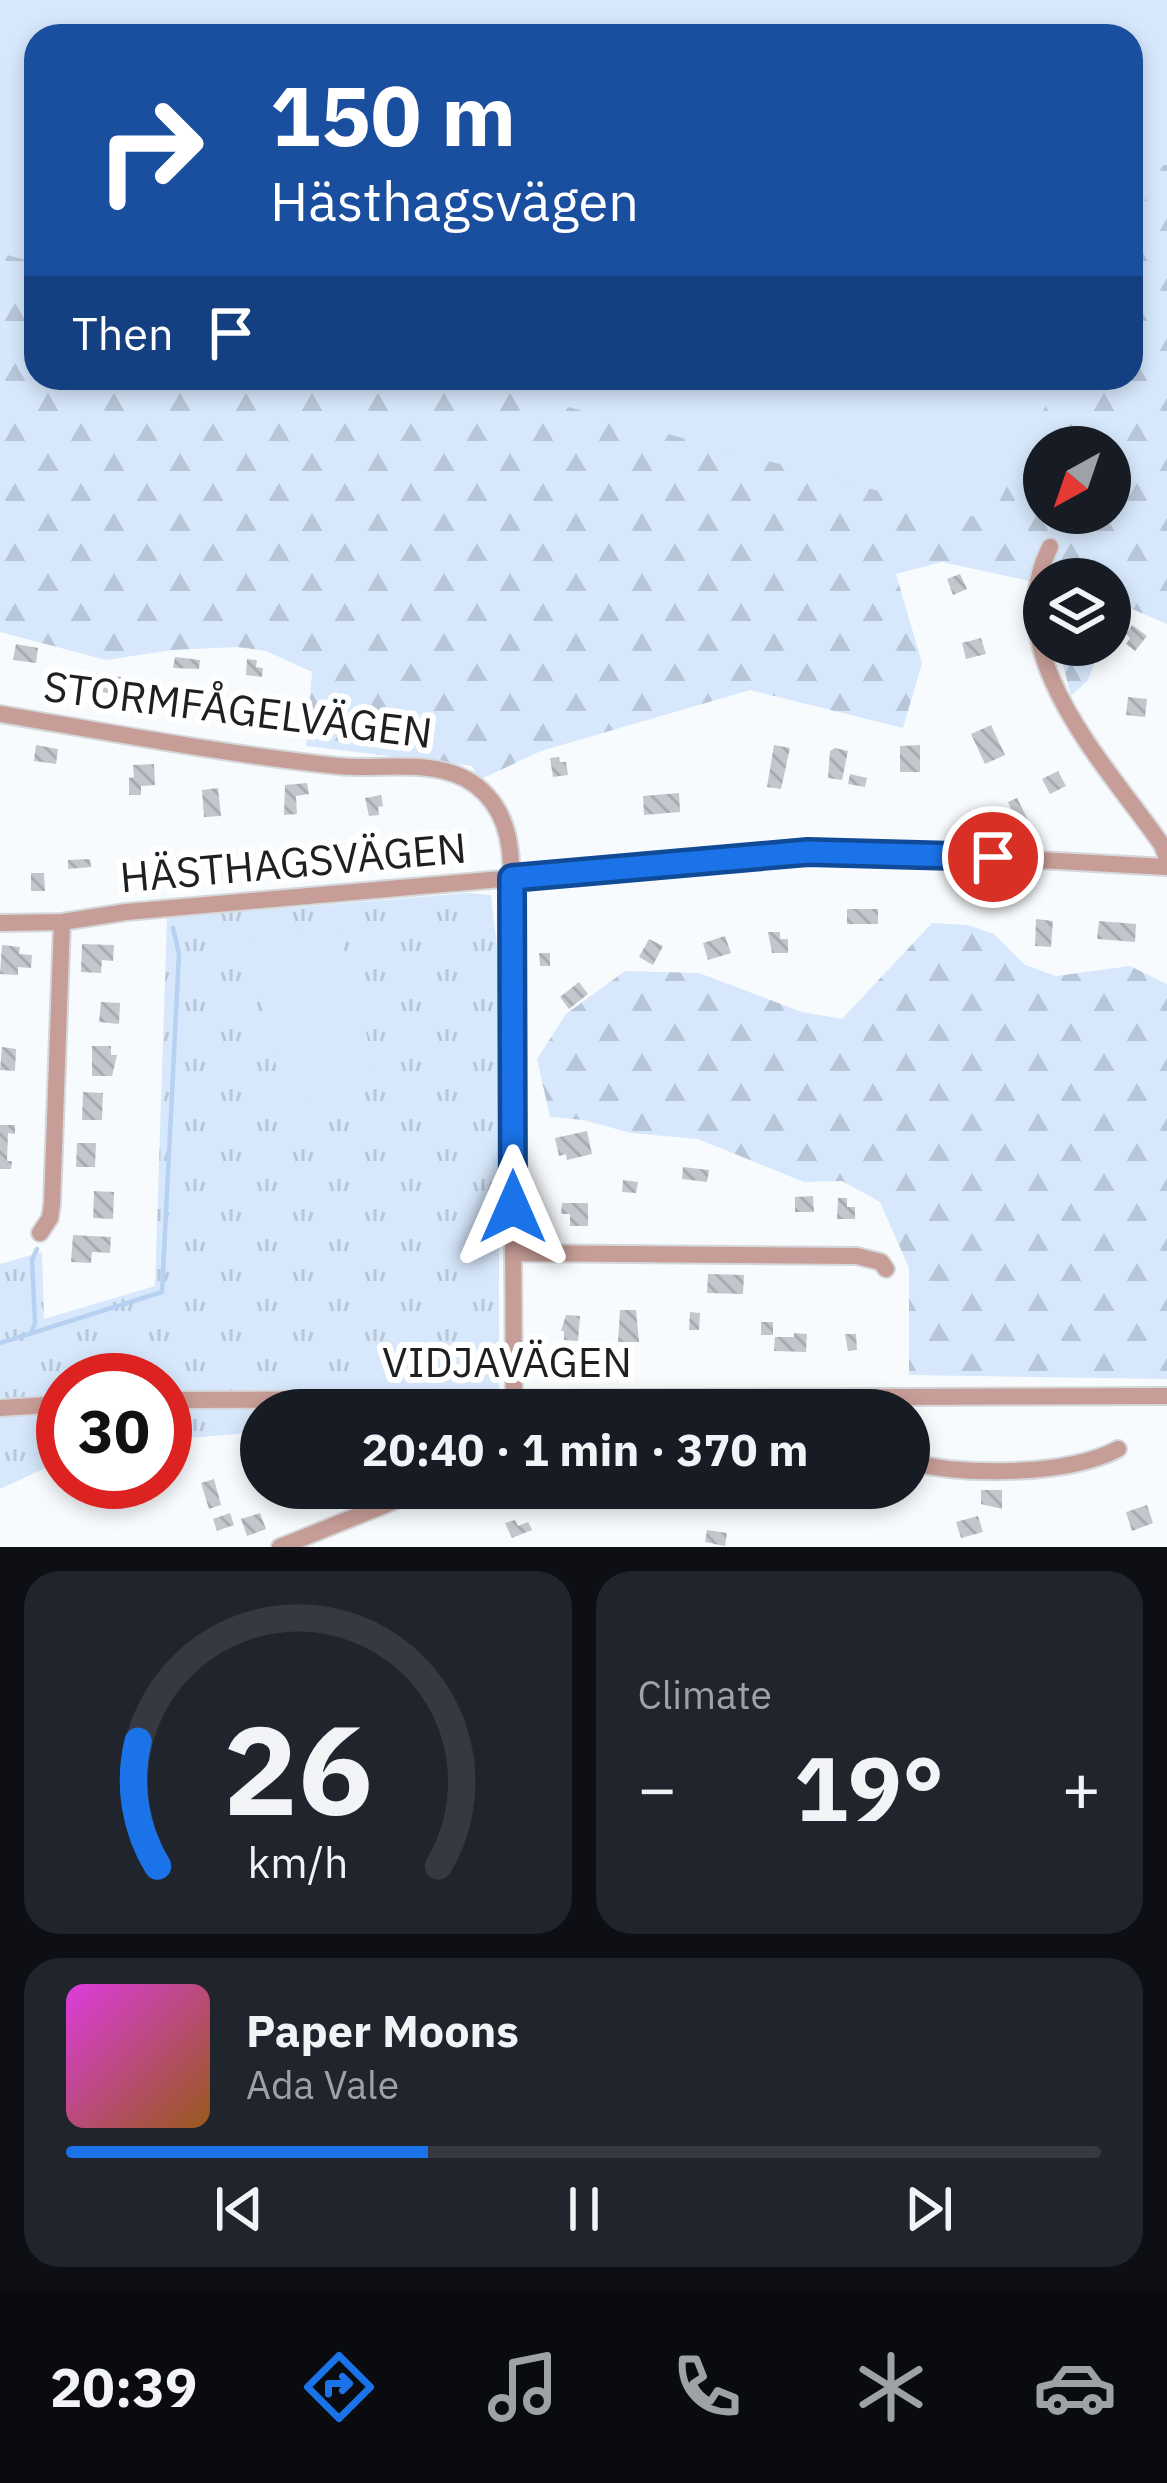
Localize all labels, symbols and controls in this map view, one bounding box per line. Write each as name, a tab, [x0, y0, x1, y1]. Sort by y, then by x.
text: 150 m	[270, 60, 516, 169]
icon: right	[72, 72, 228, 228]
text: Hästhagsvägen	[270, 166, 639, 236]
icon: arrive	[198, 300, 264, 366]
text: Then	[72, 304, 174, 362]
north arrow	[1023, 426, 1131, 534]
map controls	[1023, 426, 1131, 666]
button: layers	[1023, 558, 1131, 666]
street label: STORMFÅGELVÄGEN	[40, 658, 436, 760]
pin	[942, 806, 1044, 908]
street label: HÄSTHAGSVÄGEN	[117, 819, 469, 905]
icon: arrive	[960, 824, 1026, 890]
position arrow	[450, 1144, 576, 1270]
street label: VIDJAVÄGEN	[382, 1334, 632, 1389]
speed limit sign: 30	[36, 1353, 192, 1509]
text: 20:40 · 1 min · 370 m	[362, 1420, 808, 1478]
text: Climate	[638, 1669, 772, 1720]
text: 26	[223, 1687, 373, 1849]
text: 19°	[794, 1729, 944, 1846]
text: −	[638, 1744, 677, 1830]
text: +	[1061, 1744, 1101, 1830]
text: km/h	[247, 1833, 348, 1889]
text: Paper Moons	[246, 2001, 519, 2059]
text: Ada Vale	[246, 2059, 399, 2110]
icon: previous	[206, 2176, 272, 2242]
icon: pause	[551, 2176, 617, 2242]
icon: next	[896, 2176, 962, 2242]
icon: directions	[297, 2345, 381, 2429]
icon: music	[481, 2345, 565, 2429]
icon: phone	[665, 2345, 749, 2429]
icon: climate	[849, 2345, 933, 2429]
icon: car	[1033, 2345, 1117, 2429]
text: 20:39	[50, 2352, 197, 2422]

